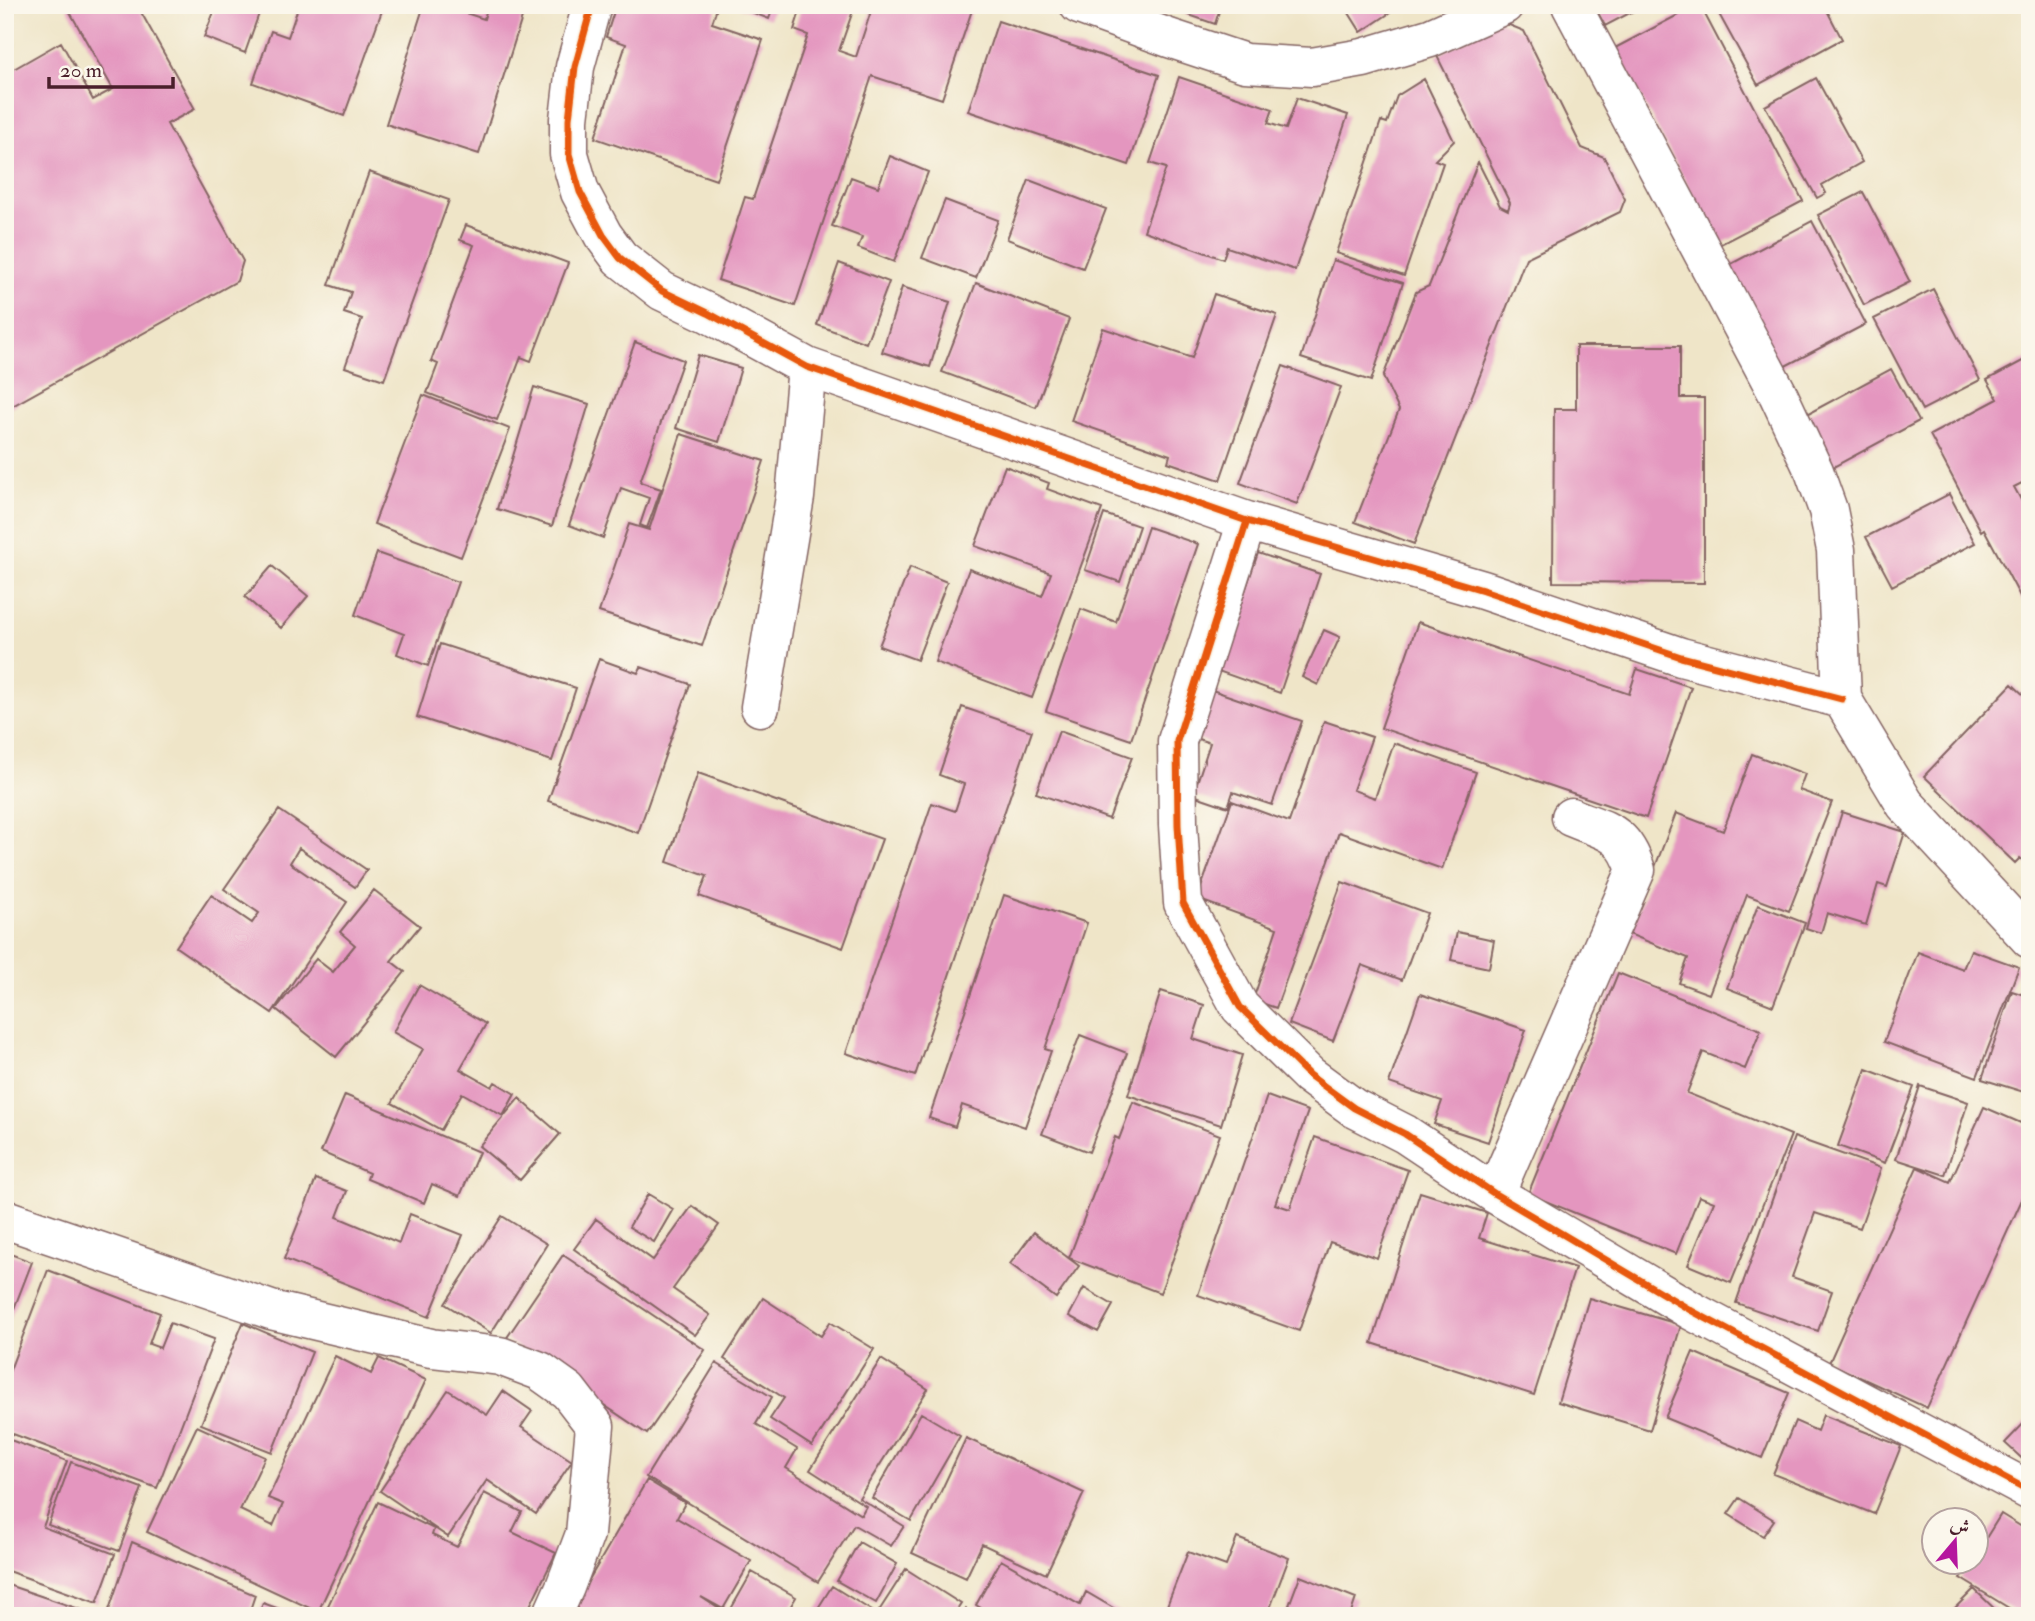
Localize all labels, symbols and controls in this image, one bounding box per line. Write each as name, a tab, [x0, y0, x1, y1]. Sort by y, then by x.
scale bar	[49, 46, 173, 90]
text: 20 m	[60, 57, 102, 84]
north arrow	[1920, 1506, 1990, 1576]
text: ش	[1947, 1511, 1973, 1540]

